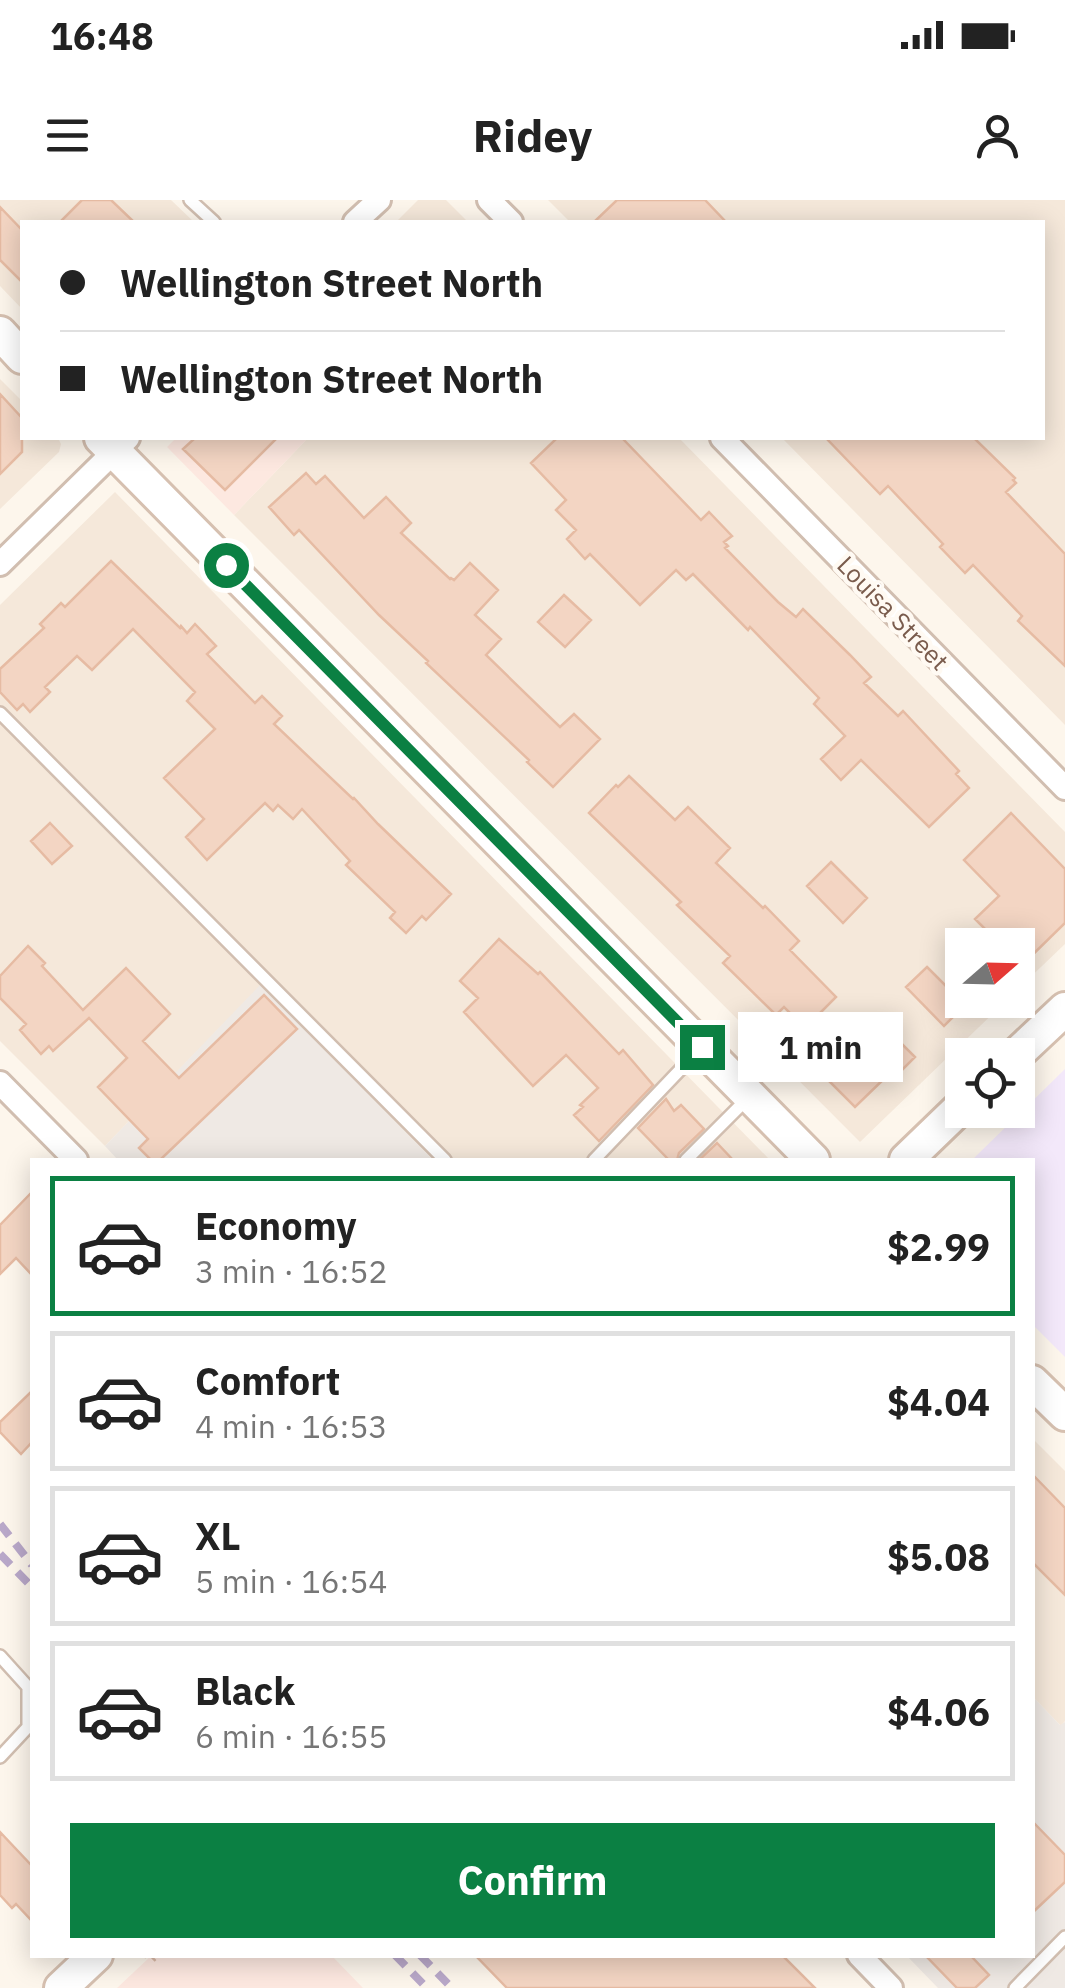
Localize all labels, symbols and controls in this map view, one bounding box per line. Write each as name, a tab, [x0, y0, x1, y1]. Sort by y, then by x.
text: 16:48	[50, 11, 154, 60]
text: Ridey	[473, 106, 592, 164]
icon: menu	[40, 108, 95, 163]
icon: person	[970, 108, 1025, 163]
text: Wellington Street North	[120, 258, 543, 307]
text: Wellington Street North	[120, 354, 543, 403]
route start	[204, 543, 249, 588]
street label: Louisa Street	[831, 548, 956, 677]
north arrow	[945, 928, 1035, 1018]
map controls	[945, 928, 1035, 1128]
callout: 1 min	[737, 1012, 902, 1082]
route end	[680, 1025, 725, 1070]
text: 1 min	[779, 1026, 862, 1068]
button: locate	[945, 1038, 1035, 1128]
icon: car	[75, 1201, 165, 1291]
text: Economy	[195, 1201, 357, 1250]
text: $2.99	[887, 1222, 990, 1271]
text: 3 min · 16:52	[195, 1250, 388, 1292]
icon: car	[75, 1356, 165, 1446]
text: Comfort	[195, 1356, 340, 1405]
text: $4.04	[887, 1377, 990, 1426]
text: 4 min · 16:53	[195, 1405, 388, 1447]
icon: car	[75, 1511, 165, 1601]
text: XL	[195, 1511, 241, 1560]
text: $5.08	[887, 1532, 990, 1581]
text: 5 min · 16:54	[195, 1560, 388, 1602]
icon: car	[75, 1666, 165, 1756]
text: Black	[195, 1666, 295, 1715]
text: $4.06	[887, 1687, 990, 1736]
text: 6 min · 16:55	[195, 1715, 388, 1757]
button: Confirm	[70, 1823, 995, 1938]

